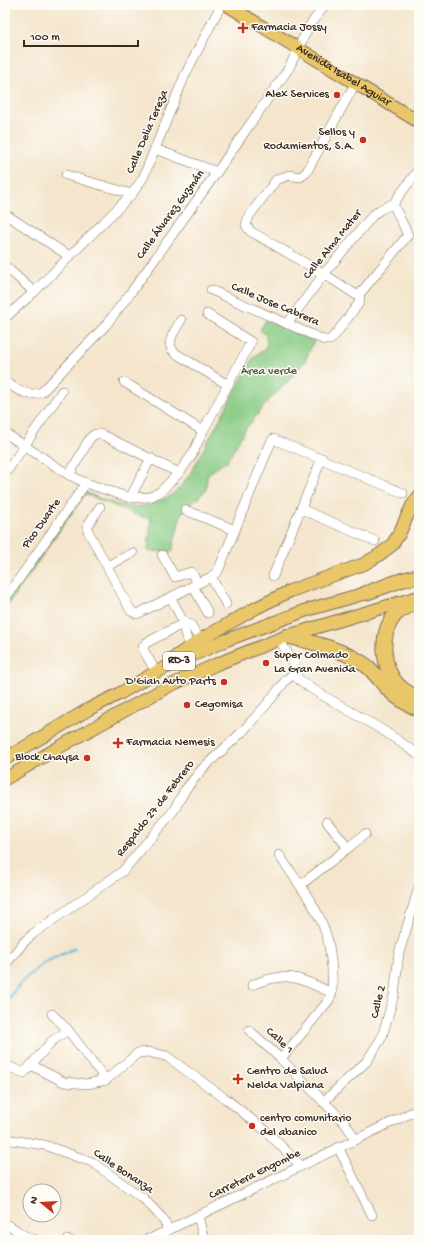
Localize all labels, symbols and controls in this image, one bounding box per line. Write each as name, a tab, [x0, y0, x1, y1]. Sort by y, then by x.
place label: Farmacia Jossy	[250, 21, 327, 35]
scale bar	[24, 22, 138, 48]
marker: Farmacia Jossy	[238, 23, 248, 33]
text: 100 m	[29, 31, 60, 45]
street label: Avenida Isabel Aguiar	[293, 42, 395, 111]
street label: Calle Delia Tereza	[124, 88, 172, 176]
place label: Alex Services	[265, 88, 330, 102]
marker: Alex Services	[332, 90, 342, 100]
place label: Sellos y Rodamientos, S.A.	[263, 126, 355, 154]
marker: Sellos y Rodamientos, S.A.	[358, 135, 368, 145]
street label: Calle Álvarez Guzmán	[134, 167, 208, 262]
street label: Calle Alma Mater	[301, 206, 366, 283]
street label: Calle Jose Cabrera	[229, 280, 321, 330]
park label: Área verde	[241, 365, 298, 379]
street label: Pico Duarte	[19, 496, 65, 553]
place label: Super Colmado La Gran Avenida	[274, 649, 356, 677]
road number: RD-3	[163, 652, 195, 670]
marker: Super Colmado La Gran Avenida	[261, 658, 271, 668]
place label: D'Giah Auto Parts	[124, 675, 217, 689]
marker: D'Giah Auto Parts	[219, 677, 229, 687]
place label: Cegomisa	[195, 698, 243, 712]
marker: Cegomisa	[182, 700, 192, 710]
place label: Farmacia Nemesis	[125, 736, 215, 750]
marker: Farmacia Nemesis	[113, 738, 123, 748]
place label: Block Chaysa	[14, 751, 79, 765]
marker: Block Chaysa	[82, 753, 92, 763]
street label: Respaldo 27 de Febrero	[114, 758, 198, 860]
street label: Calle 2	[368, 984, 390, 1020]
street label: Calle 1	[262, 1025, 296, 1057]
place label: Centro de Salud Nelda Valpiana	[247, 1065, 328, 1093]
marker: Centro de Salud Nelda Valpiana	[232, 1073, 244, 1085]
place label: centro comunitario del abanico	[260, 1112, 352, 1140]
marker: centro comunitario del abanico	[247, 1121, 257, 1131]
street label: Carretera Engombe	[207, 1146, 304, 1203]
street label: Calle Bonanza	[90, 1147, 156, 1198]
north arrow	[22, 1183, 62, 1223]
text: N	[28, 1195, 41, 1206]

